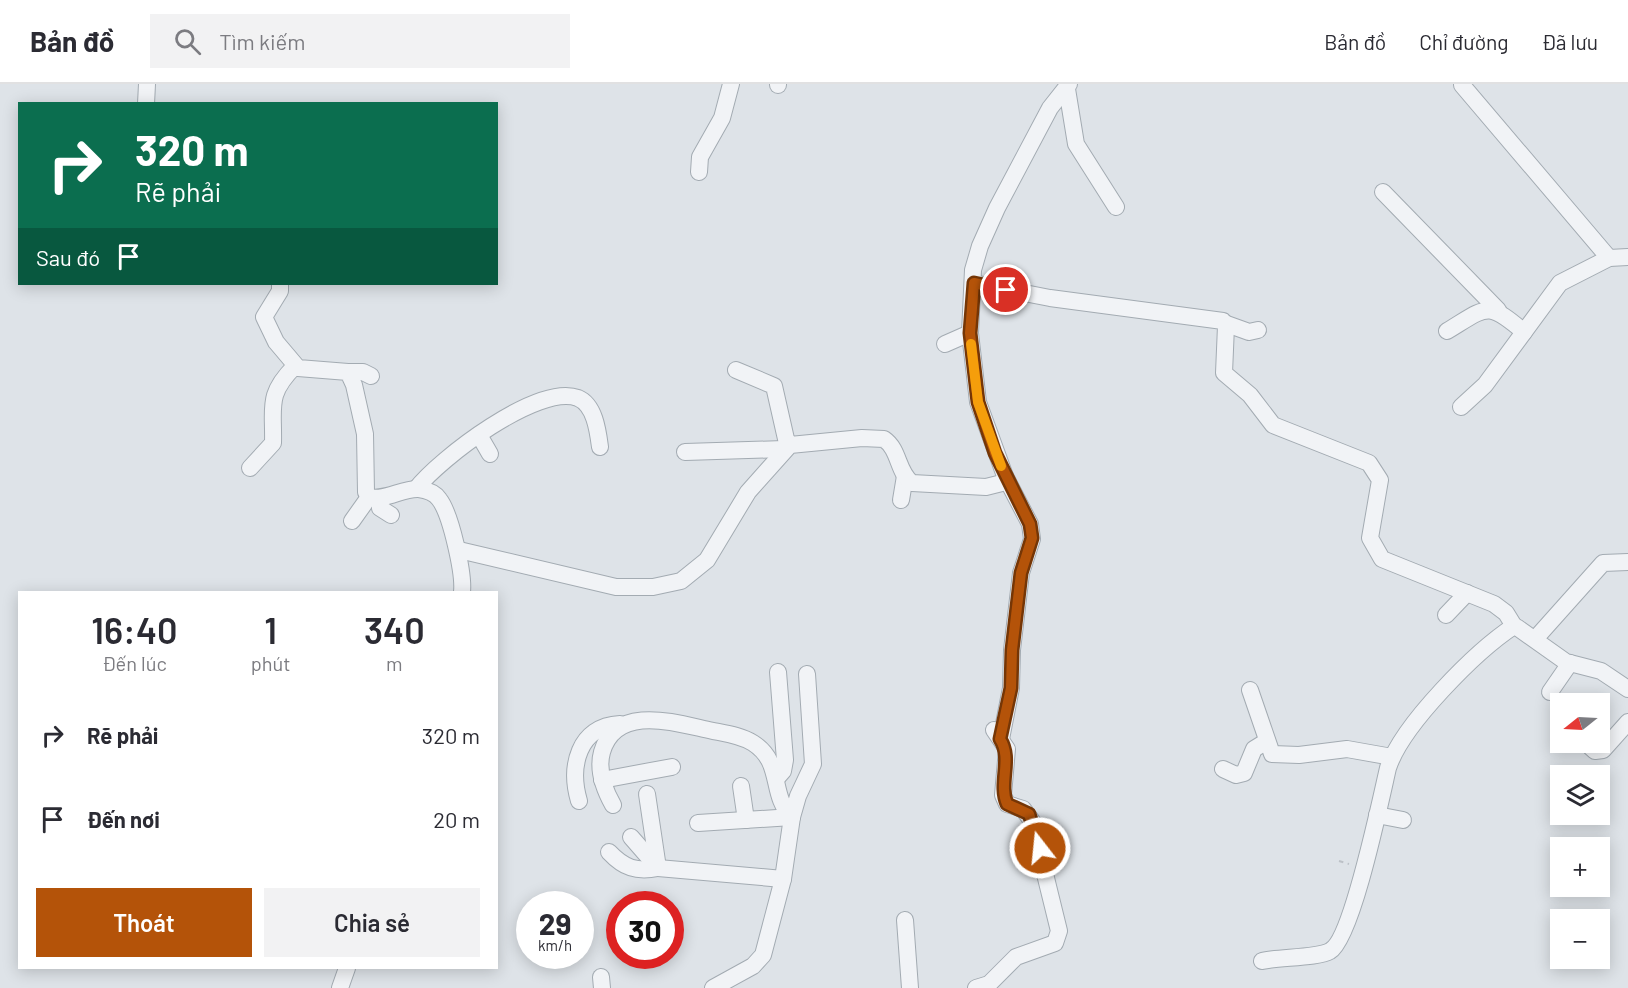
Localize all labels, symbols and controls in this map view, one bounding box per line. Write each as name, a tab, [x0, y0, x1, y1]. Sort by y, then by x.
search box	[150, 14, 570, 68]
text: Bản đồ	[30, 24, 114, 58]
icon: search	[171, 25, 204, 58]
text: Tìm kiếm	[219, 28, 306, 54]
text: Bản đồ	[1324, 29, 1386, 54]
text: Chỉ đường	[1419, 29, 1508, 54]
text: Đã lưu	[1541, 29, 1598, 54]
text: 320 m	[135, 124, 249, 174]
icon: right	[36, 126, 114, 204]
text: Rẽ phải	[135, 175, 221, 207]
icon: arrive	[112, 240, 145, 273]
text: Sau đó	[36, 244, 100, 270]
pin	[980, 264, 1031, 315]
icon: arrive	[989, 273, 1022, 306]
text: 16:40	[91, 608, 177, 651]
text: 1	[264, 608, 277, 651]
text: 340	[364, 608, 425, 651]
text: Đến lúc	[102, 651, 167, 675]
text: phút	[251, 651, 291, 675]
text: m	[386, 651, 403, 675]
north arrow	[1550, 693, 1610, 753]
map controls	[1550, 693, 1610, 969]
icon: right	[36, 719, 69, 752]
text: Rẽ phải	[87, 722, 158, 748]
text: 320 m	[422, 722, 480, 748]
button: layers	[1550, 765, 1610, 825]
icon: arrive	[36, 803, 69, 836]
text: Đến nơi	[87, 806, 160, 832]
text: 20 m	[433, 806, 480, 832]
position arrow	[1008, 816, 1072, 880]
button: +	[1550, 837, 1610, 897]
button: Thoát	[36, 888, 252, 957]
button: Chia sẻ	[264, 888, 480, 957]
speed limit sign: 30	[606, 891, 684, 969]
text: 29	[539, 905, 571, 941]
button: −	[1550, 909, 1610, 969]
text: km/h	[538, 936, 572, 954]

